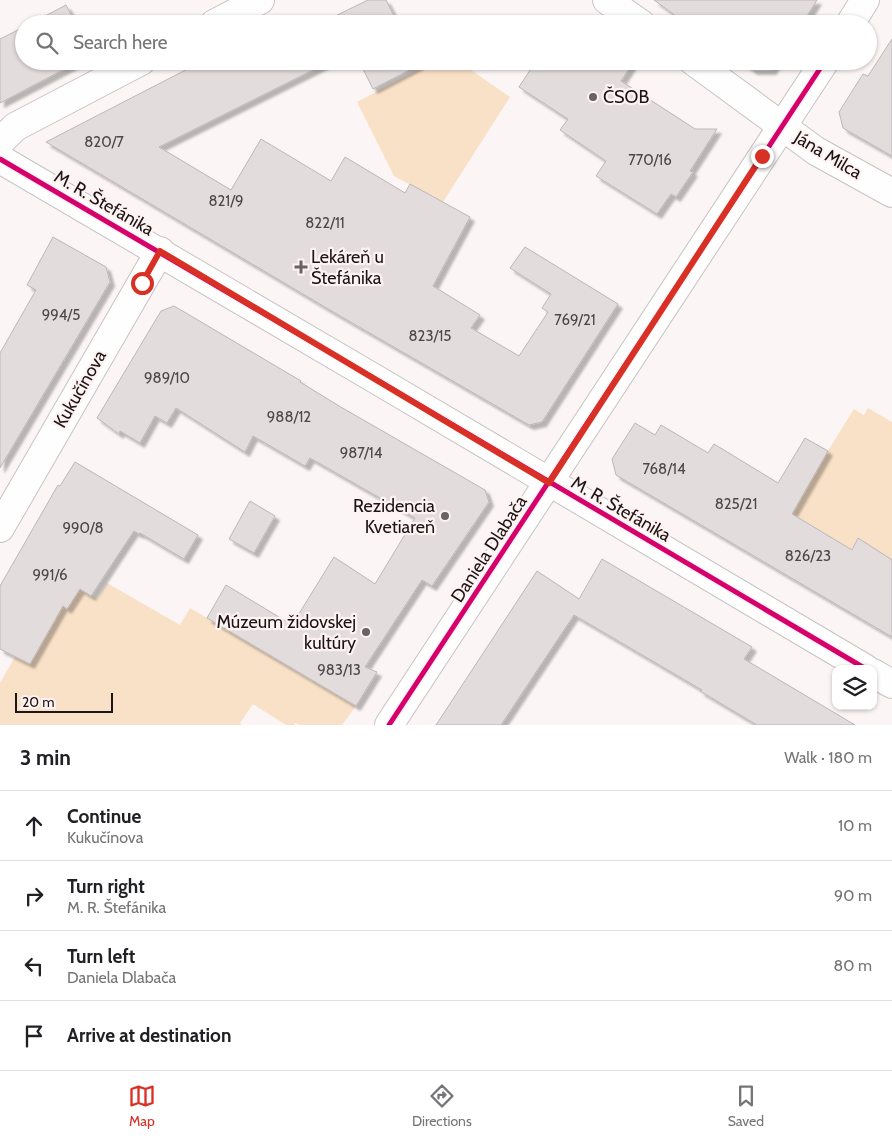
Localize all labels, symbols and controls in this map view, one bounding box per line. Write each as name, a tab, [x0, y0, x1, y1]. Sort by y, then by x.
search box	[15, 15, 877, 70]
icon: search	[33, 29, 61, 57]
text: Search here	[73, 31, 167, 54]
place label: ČSOB	[603, 86, 649, 108]
marker: ČSOB	[587, 91, 599, 103]
street label: Jána Milca	[789, 126, 866, 184]
house number: 820/7	[84, 133, 124, 151]
route end	[751, 145, 774, 168]
house number: 770/16	[628, 151, 672, 169]
street label: M. R. Štefánika	[50, 166, 158, 241]
house number: 821/9	[208, 192, 244, 210]
house number: 822/11	[305, 214, 345, 232]
place label: Lekáreň u Štefánika	[311, 246, 384, 289]
marker: Lekáreň u Štefánika	[295, 261, 307, 273]
route start	[131, 272, 154, 295]
house number: 994/5	[42, 306, 80, 324]
house number: 769/21	[554, 311, 596, 329]
house number: 823/15	[409, 327, 451, 345]
street label: Kukučínova	[49, 346, 111, 432]
house number: 989/10	[144, 369, 190, 387]
house number: 988/12	[267, 408, 311, 426]
house number: 987/14	[340, 444, 383, 462]
house number: 768/14	[642, 460, 686, 478]
street label: M. R. Štefánika	[567, 472, 675, 547]
street label: Daniela Dlabača	[446, 491, 532, 607]
place label: Rezidencia Kvetiareň	[353, 495, 435, 538]
house number: 825/21	[715, 495, 757, 513]
marker: Rezidencia Kvetiareň	[439, 510, 451, 522]
house number: 990/8	[62, 519, 104, 537]
house number: 826/23	[785, 547, 831, 565]
house number: 991/6	[33, 566, 67, 584]
place label: Múzeum židovskej kultúry	[216, 611, 356, 654]
marker: Múzeum židovskej kultúry	[360, 626, 372, 638]
house number: 983/13	[317, 661, 361, 679]
map controls	[832, 665, 877, 710]
button: layers	[832, 665, 877, 710]
scale bar	[15, 690, 112, 713]
text: 20 m	[22, 693, 55, 711]
text: 3 min	[20, 745, 71, 770]
text: Walk · 180 m	[784, 748, 872, 767]
text: Continue	[67, 805, 141, 828]
icon: ahead	[20, 812, 48, 840]
text: 10 m	[838, 816, 872, 835]
text: Kukučínova	[67, 828, 143, 847]
text: Turn right	[67, 875, 145, 898]
icon: right	[20, 882, 48, 910]
text: 90 m	[834, 886, 872, 905]
text: M. R. Štefánika	[67, 898, 166, 917]
text: Turn left	[67, 945, 135, 968]
icon: left	[20, 952, 48, 980]
text: 80 m	[834, 956, 872, 975]
text: Daniela Dlabača	[67, 968, 176, 987]
icon: arrive	[20, 1022, 48, 1050]
text: Arrive at destination	[67, 1024, 231, 1047]
tab: Map	[128, 1082, 156, 1130]
tab: Directions	[412, 1082, 472, 1130]
tab: Saved	[728, 1082, 764, 1130]

